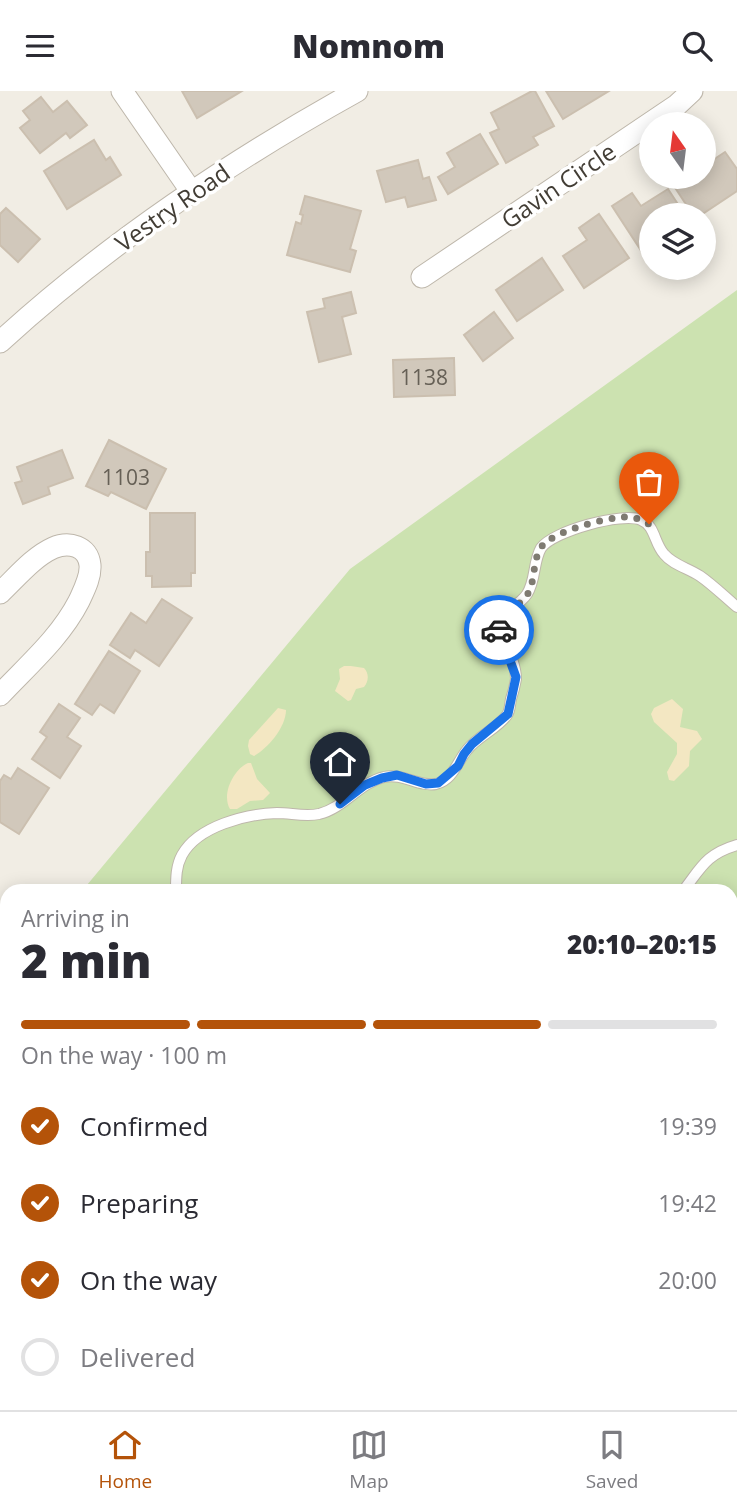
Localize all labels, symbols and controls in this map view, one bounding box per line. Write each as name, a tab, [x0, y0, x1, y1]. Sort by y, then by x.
text: Nomnom	[292, 24, 445, 67]
icon: menu	[21, 27, 59, 65]
icon: search	[678, 27, 716, 65]
north arrow	[639, 112, 716, 189]
map controls	[639, 112, 716, 280]
street label: Gavin Circle	[494, 134, 622, 236]
street label: Vestry Road	[108, 155, 236, 259]
button: layers	[639, 203, 716, 280]
house number: 1138	[400, 363, 448, 391]
pin	[619, 452, 679, 524]
house number: 1103	[102, 463, 150, 491]
icon: bag	[630, 463, 668, 501]
courier	[464, 595, 534, 665]
icon: car	[480, 611, 518, 649]
pin	[310, 732, 370, 804]
icon: home	[321, 743, 359, 781]
text: Arriving in	[21, 902, 130, 934]
text: 20:10–20:15	[567, 926, 717, 962]
text: 2 min	[21, 929, 152, 991]
text: On the way · 100 m	[21, 1039, 227, 1071]
icon: check	[21, 1107, 59, 1145]
text: Confirmed	[80, 1108, 208, 1144]
text: 19:39	[658, 1110, 717, 1142]
icon: check	[21, 1184, 59, 1222]
text: Preparing	[80, 1185, 198, 1221]
text: 19:42	[658, 1187, 717, 1219]
icon: check	[21, 1261, 59, 1299]
text: On the way	[80, 1262, 217, 1298]
text: 20:00	[658, 1264, 717, 1296]
text: Delivered	[80, 1339, 195, 1375]
tab: Home	[99, 1426, 152, 1494]
tab: Map	[349, 1426, 389, 1494]
tab: Saved	[586, 1426, 638, 1494]

